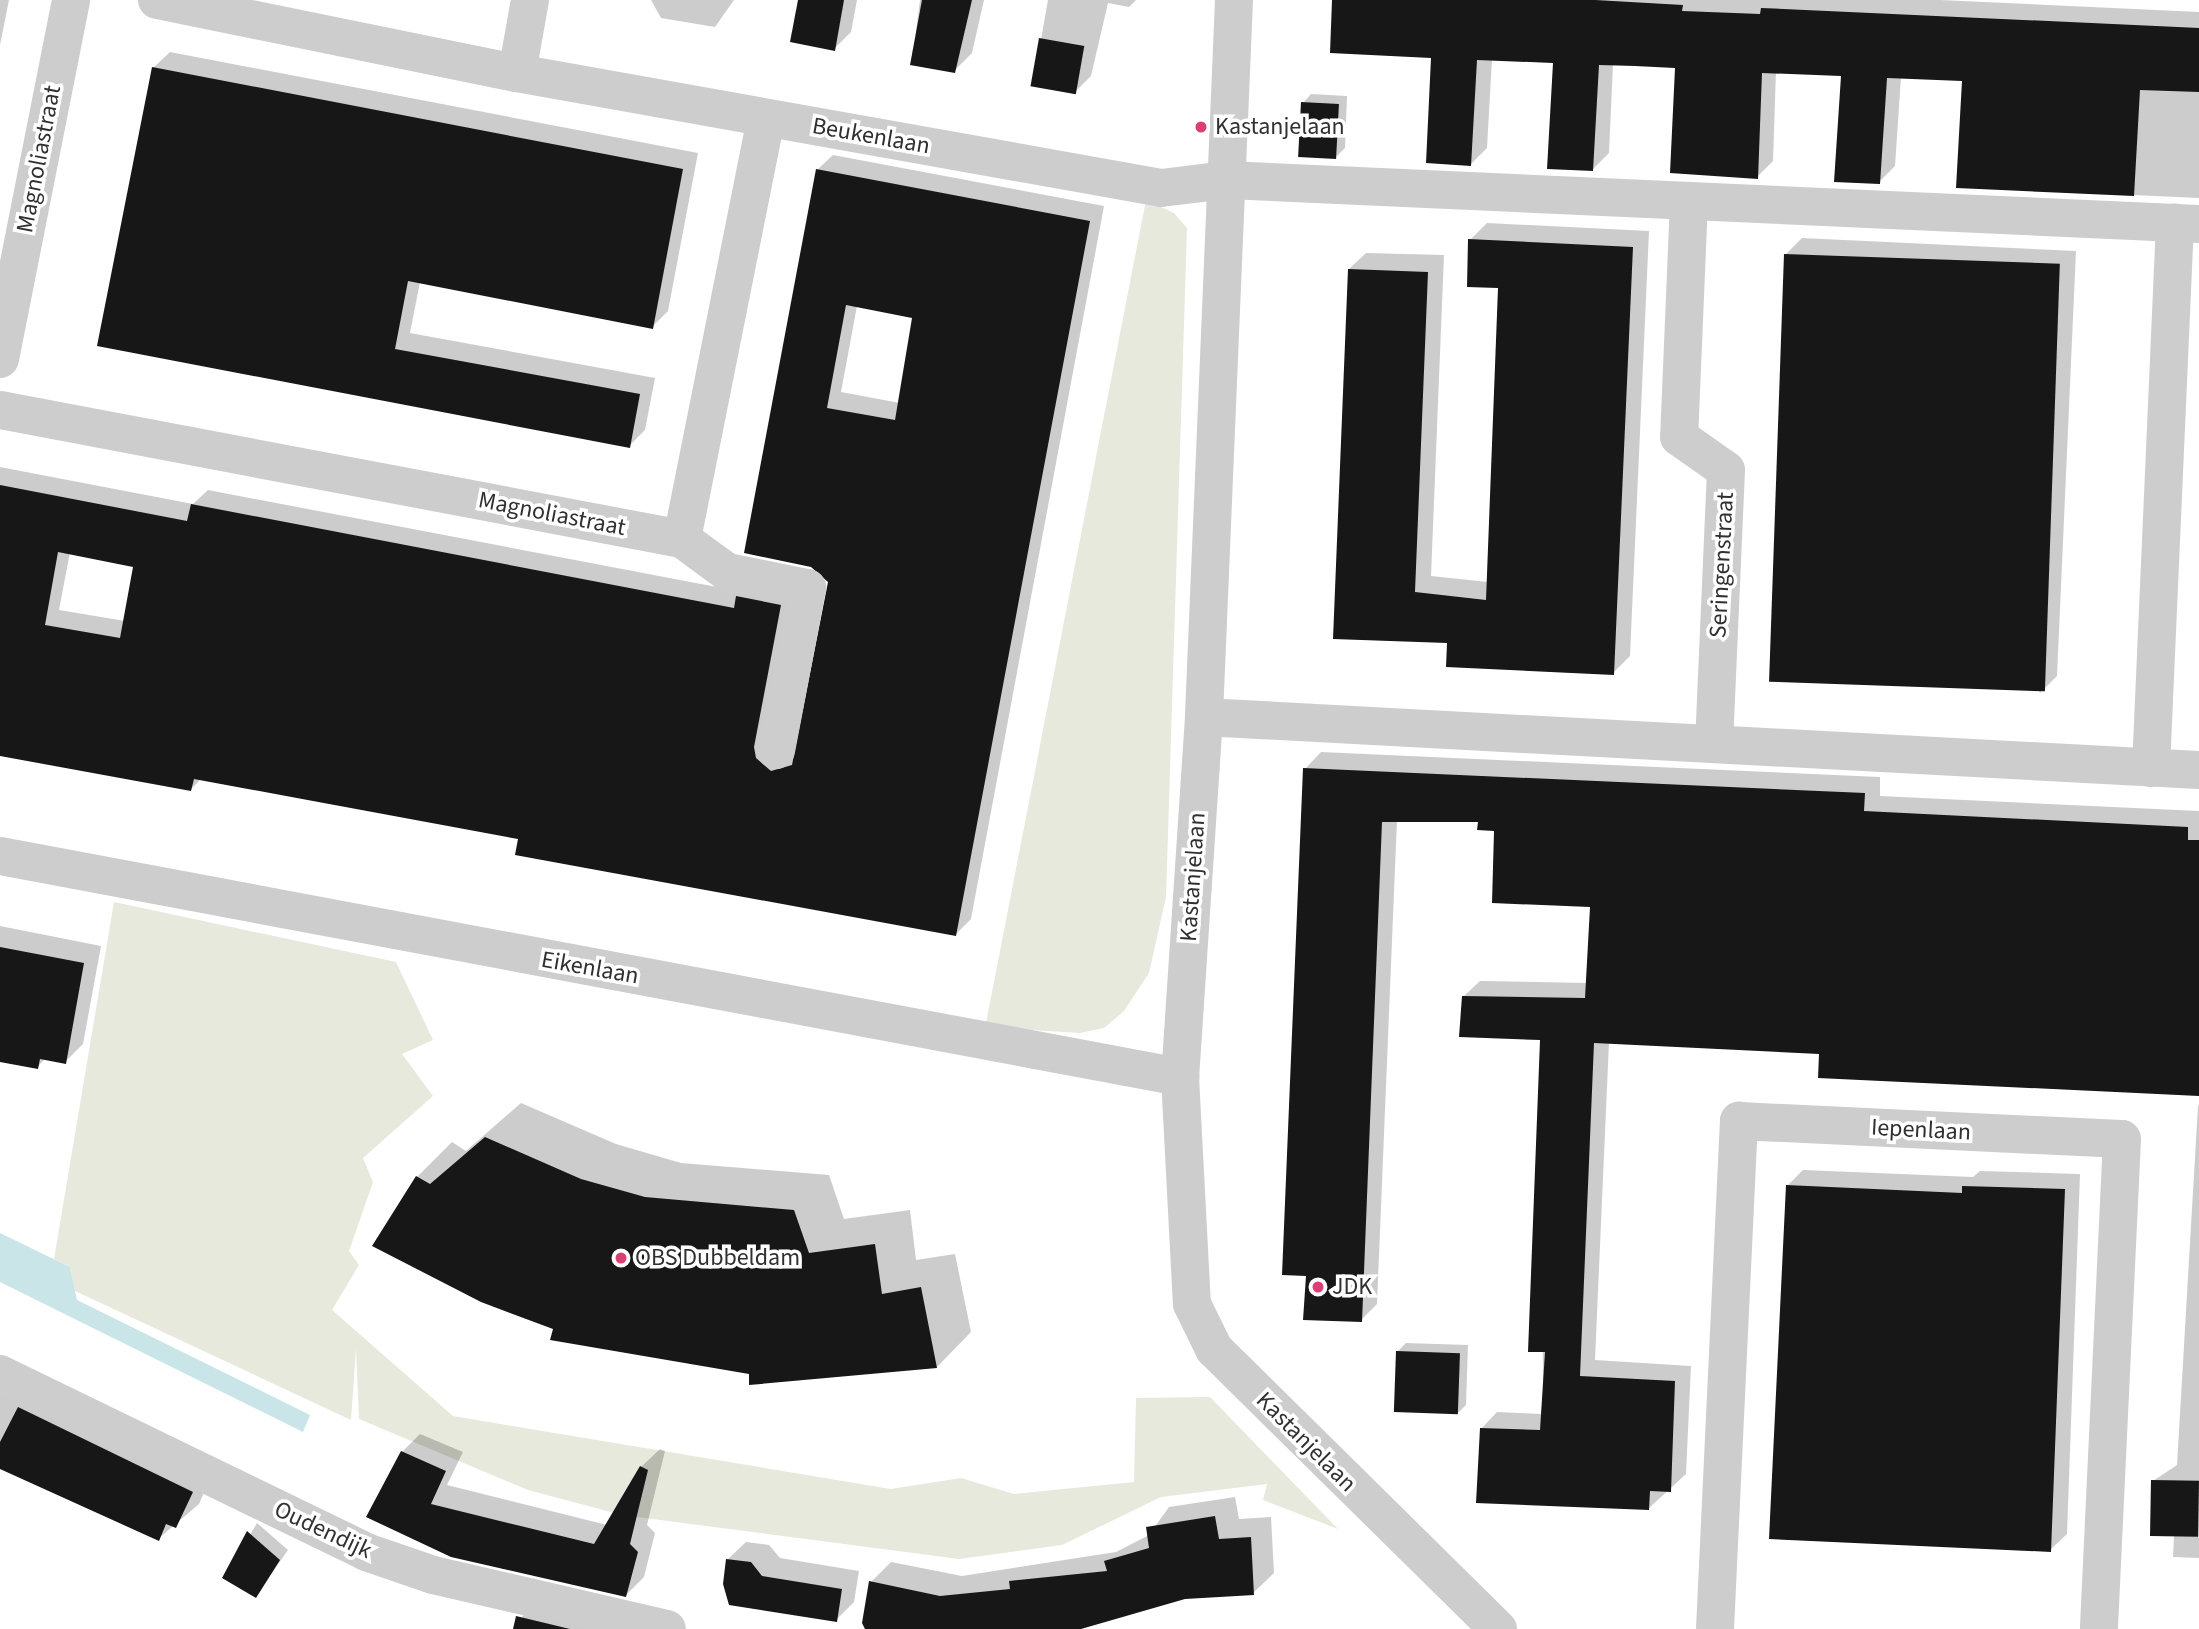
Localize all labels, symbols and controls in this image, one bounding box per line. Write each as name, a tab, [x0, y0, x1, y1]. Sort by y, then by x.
street label: Magnoliastraat	[11, 83, 67, 235]
street label: Beukenlaan	[810, 111, 932, 161]
place label: Kastanjelaan	[1215, 113, 1345, 141]
marker: Kastanjelaan	[1193, 119, 1209, 135]
street label: Magnoliastraat	[476, 486, 628, 542]
street label: Seringenstraat	[1704, 491, 1740, 639]
street label: Kastanjelaan	[1174, 811, 1212, 943]
street label: Eikenlaan	[539, 945, 641, 991]
street label: Iepenlaan	[1870, 1113, 1972, 1147]
place label: OBS Dubbeldam	[635, 1244, 800, 1272]
marker: OBS Dubbeldam	[613, 1250, 629, 1266]
place label: JDK	[1332, 1273, 1372, 1301]
marker: JDK	[1310, 1279, 1326, 1295]
street label: Kastanjelaan	[1250, 1386, 1362, 1498]
street label: Oudendijk	[270, 1495, 376, 1565]

